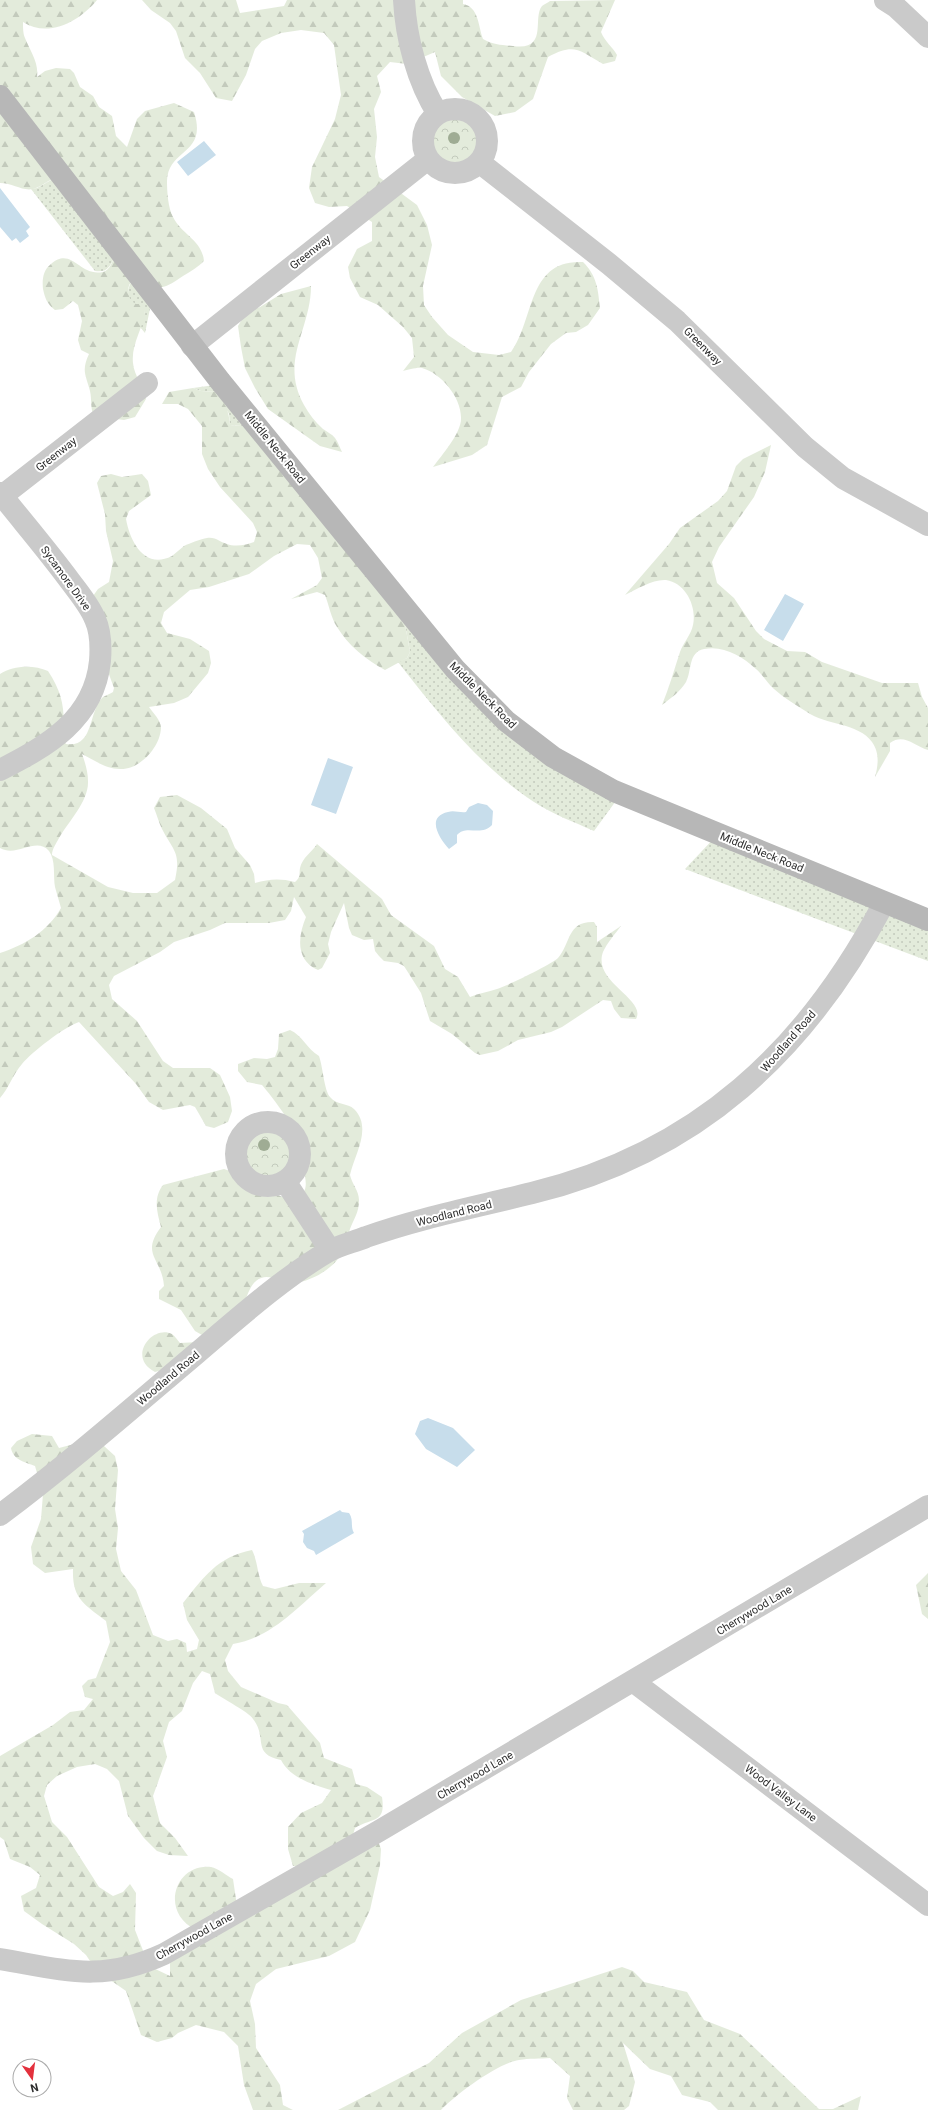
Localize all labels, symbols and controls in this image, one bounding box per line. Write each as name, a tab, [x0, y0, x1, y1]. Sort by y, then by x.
street label: Greenway	[287, 232, 334, 272]
street label: Greenway	[681, 325, 725, 369]
street label: Middle Neck Road	[242, 409, 308, 486]
street label: Greenway	[33, 434, 80, 474]
street label: Sycamore Drive	[38, 544, 93, 613]
street label: Middle Neck Road	[447, 659, 519, 731]
street label: Middle Neck Road	[718, 830, 805, 875]
street label: Woodland Road	[758, 1008, 819, 1075]
street label: Woodland Road	[415, 1198, 493, 1229]
street label: Woodland Road	[135, 1349, 202, 1408]
street label: Cherrywood Lane	[714, 1583, 794, 1638]
street label: Cherrywood Lane	[435, 1748, 516, 1802]
street label: Wood Valley Lane	[742, 1762, 819, 1825]
street label: Cherrywood Lane	[154, 1910, 235, 1963]
north arrow	[12, 2058, 52, 2098]
text: N	[29, 2080, 40, 2095]

